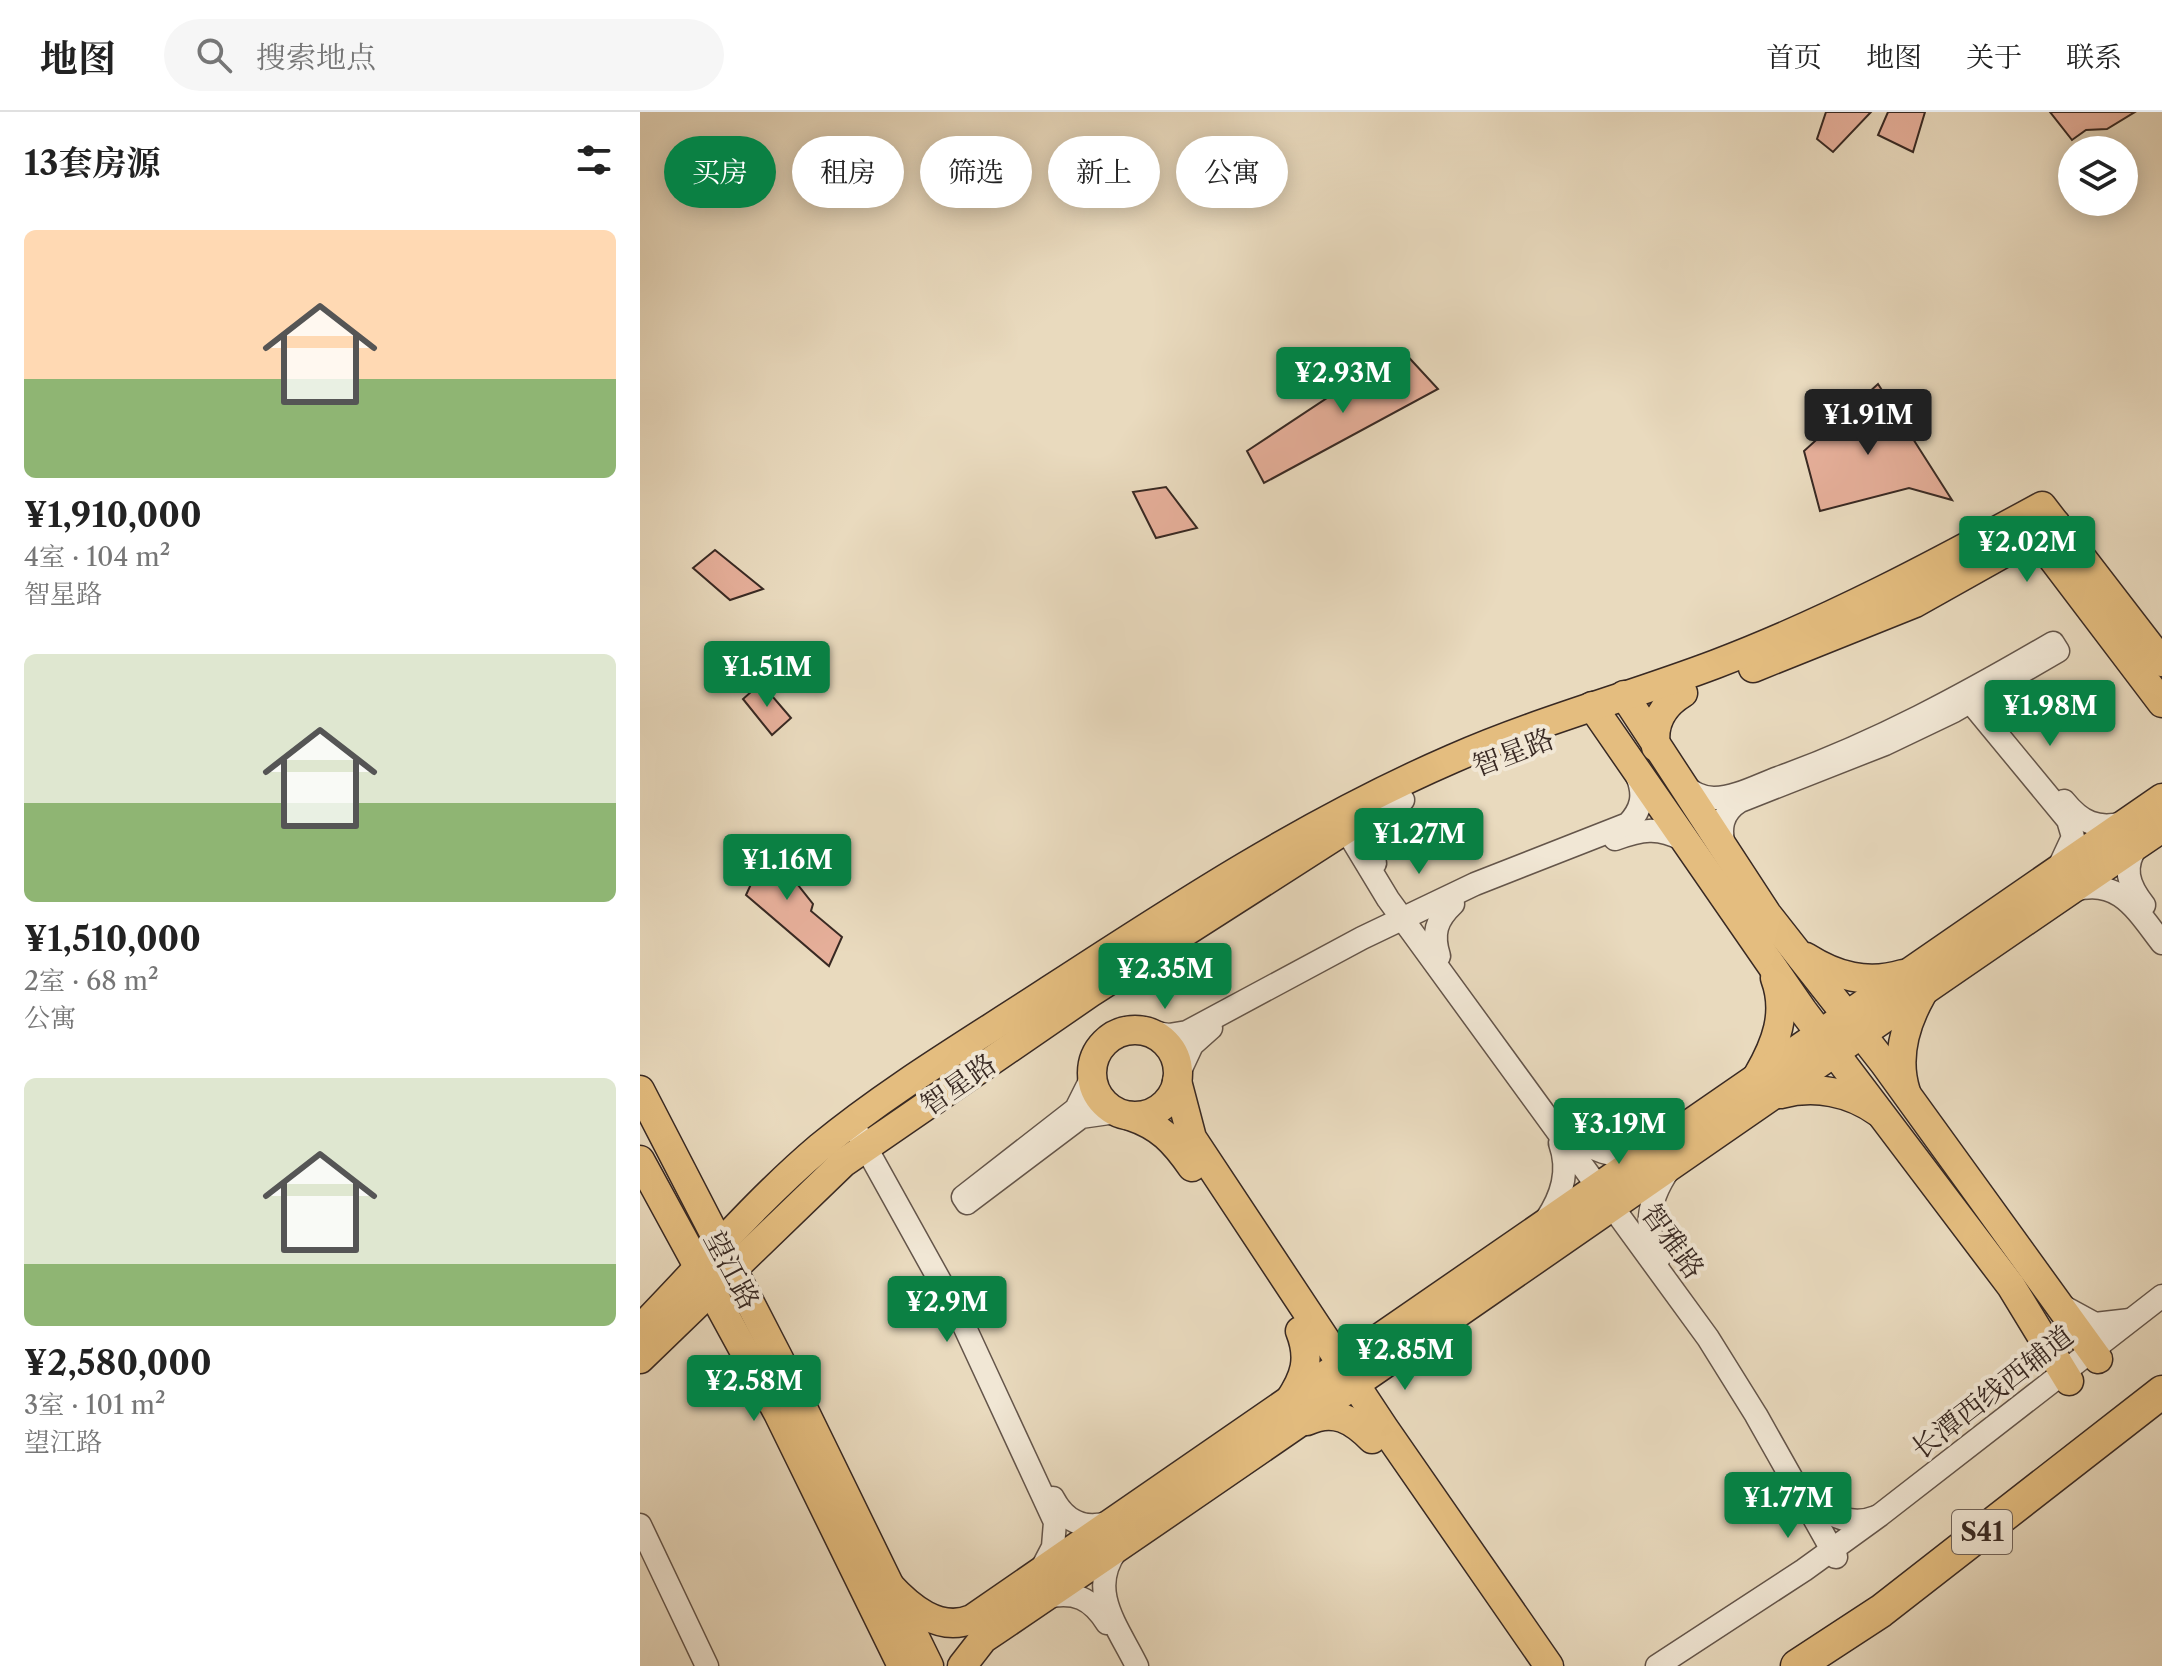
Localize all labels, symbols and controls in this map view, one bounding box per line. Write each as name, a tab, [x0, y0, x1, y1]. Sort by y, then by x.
search box	[164, 19, 724, 91]
icon: search	[192, 33, 236, 77]
text: 地图	[40, 35, 116, 82]
text: 搜索地点	[256, 39, 376, 76]
text: 首页	[1766, 40, 1822, 74]
text: 地图	[1866, 40, 1922, 74]
text: 关于	[1966, 40, 2022, 74]
text: 联系	[2066, 40, 2122, 74]
chip: 买房	[664, 136, 776, 208]
chip: 租房	[792, 136, 904, 208]
chip: 筛选	[920, 136, 1032, 208]
chip: 新上	[1048, 136, 1160, 208]
chip: 公寓	[1176, 136, 1288, 208]
map controls	[2058, 136, 2138, 216]
button: layers	[2058, 136, 2138, 216]
icon: filters	[572, 138, 616, 182]
text: 13套房源	[24, 142, 161, 184]
icon: home	[248, 282, 392, 426]
pin: ¥2.93M	[1278, 347, 1408, 415]
text: ¥2.93M	[1294, 357, 1392, 389]
pin: ¥1.91M	[1803, 389, 1933, 457]
text: ¥1.91M	[1823, 399, 1913, 431]
text: ¥1,910,000	[24, 494, 202, 536]
pin: ¥2.02M	[1962, 516, 2092, 584]
text: ¥2.02M	[1977, 526, 2077, 558]
text: 4室 · 104 m²	[24, 541, 170, 573]
text: 智星路	[24, 578, 102, 610]
pin: ¥1.51M	[702, 641, 832, 709]
text: ¥1.51M	[722, 651, 812, 683]
pin: ¥1.98M	[1985, 680, 2115, 748]
text: ¥1.98M	[2002, 690, 2098, 722]
icon: home	[248, 706, 392, 850]
street label: 智星路	[1468, 721, 1558, 783]
pin: ¥1.27M	[1354, 808, 1484, 876]
text: ¥1.27M	[1372, 818, 1466, 850]
pin: ¥1.16M	[722, 834, 852, 902]
text: ¥1.16M	[741, 844, 833, 876]
text: ¥1,510,000	[24, 918, 201, 960]
pin: ¥2.35M	[1100, 943, 1230, 1011]
text: ¥2.35M	[1116, 953, 1214, 985]
text: 2室 · 68 m²	[24, 965, 159, 997]
text: 公寓	[24, 1002, 76, 1034]
street label: 智星路	[914, 1046, 1002, 1122]
pin: ¥3.19M	[1554, 1098, 1684, 1166]
text: ¥3.19M	[1572, 1108, 1666, 1140]
icon: home	[248, 1130, 392, 1274]
street label: 智雅路	[1635, 1197, 1711, 1285]
street label: 望江路	[697, 1225, 767, 1315]
pin: ¥2.9M	[891, 1276, 1003, 1344]
text: ¥2.9M	[906, 1286, 988, 1318]
street label: 长潭西线西辅道	[1904, 1318, 2080, 1466]
pin: ¥2.85M	[1340, 1324, 1470, 1392]
text: ¥2.85M	[1356, 1334, 1454, 1366]
text: ¥2,580,000	[24, 1342, 212, 1384]
pin: ¥2.58M	[689, 1355, 819, 1423]
text: ¥2.58M	[705, 1365, 803, 1397]
text: 3室 · 101 m²	[24, 1389, 166, 1421]
text: 望江路	[24, 1426, 102, 1458]
pin: ¥1.77M	[1723, 1472, 1853, 1540]
text: ¥1.77M	[1742, 1482, 1834, 1514]
road number: S41	[1952, 1510, 2012, 1554]

